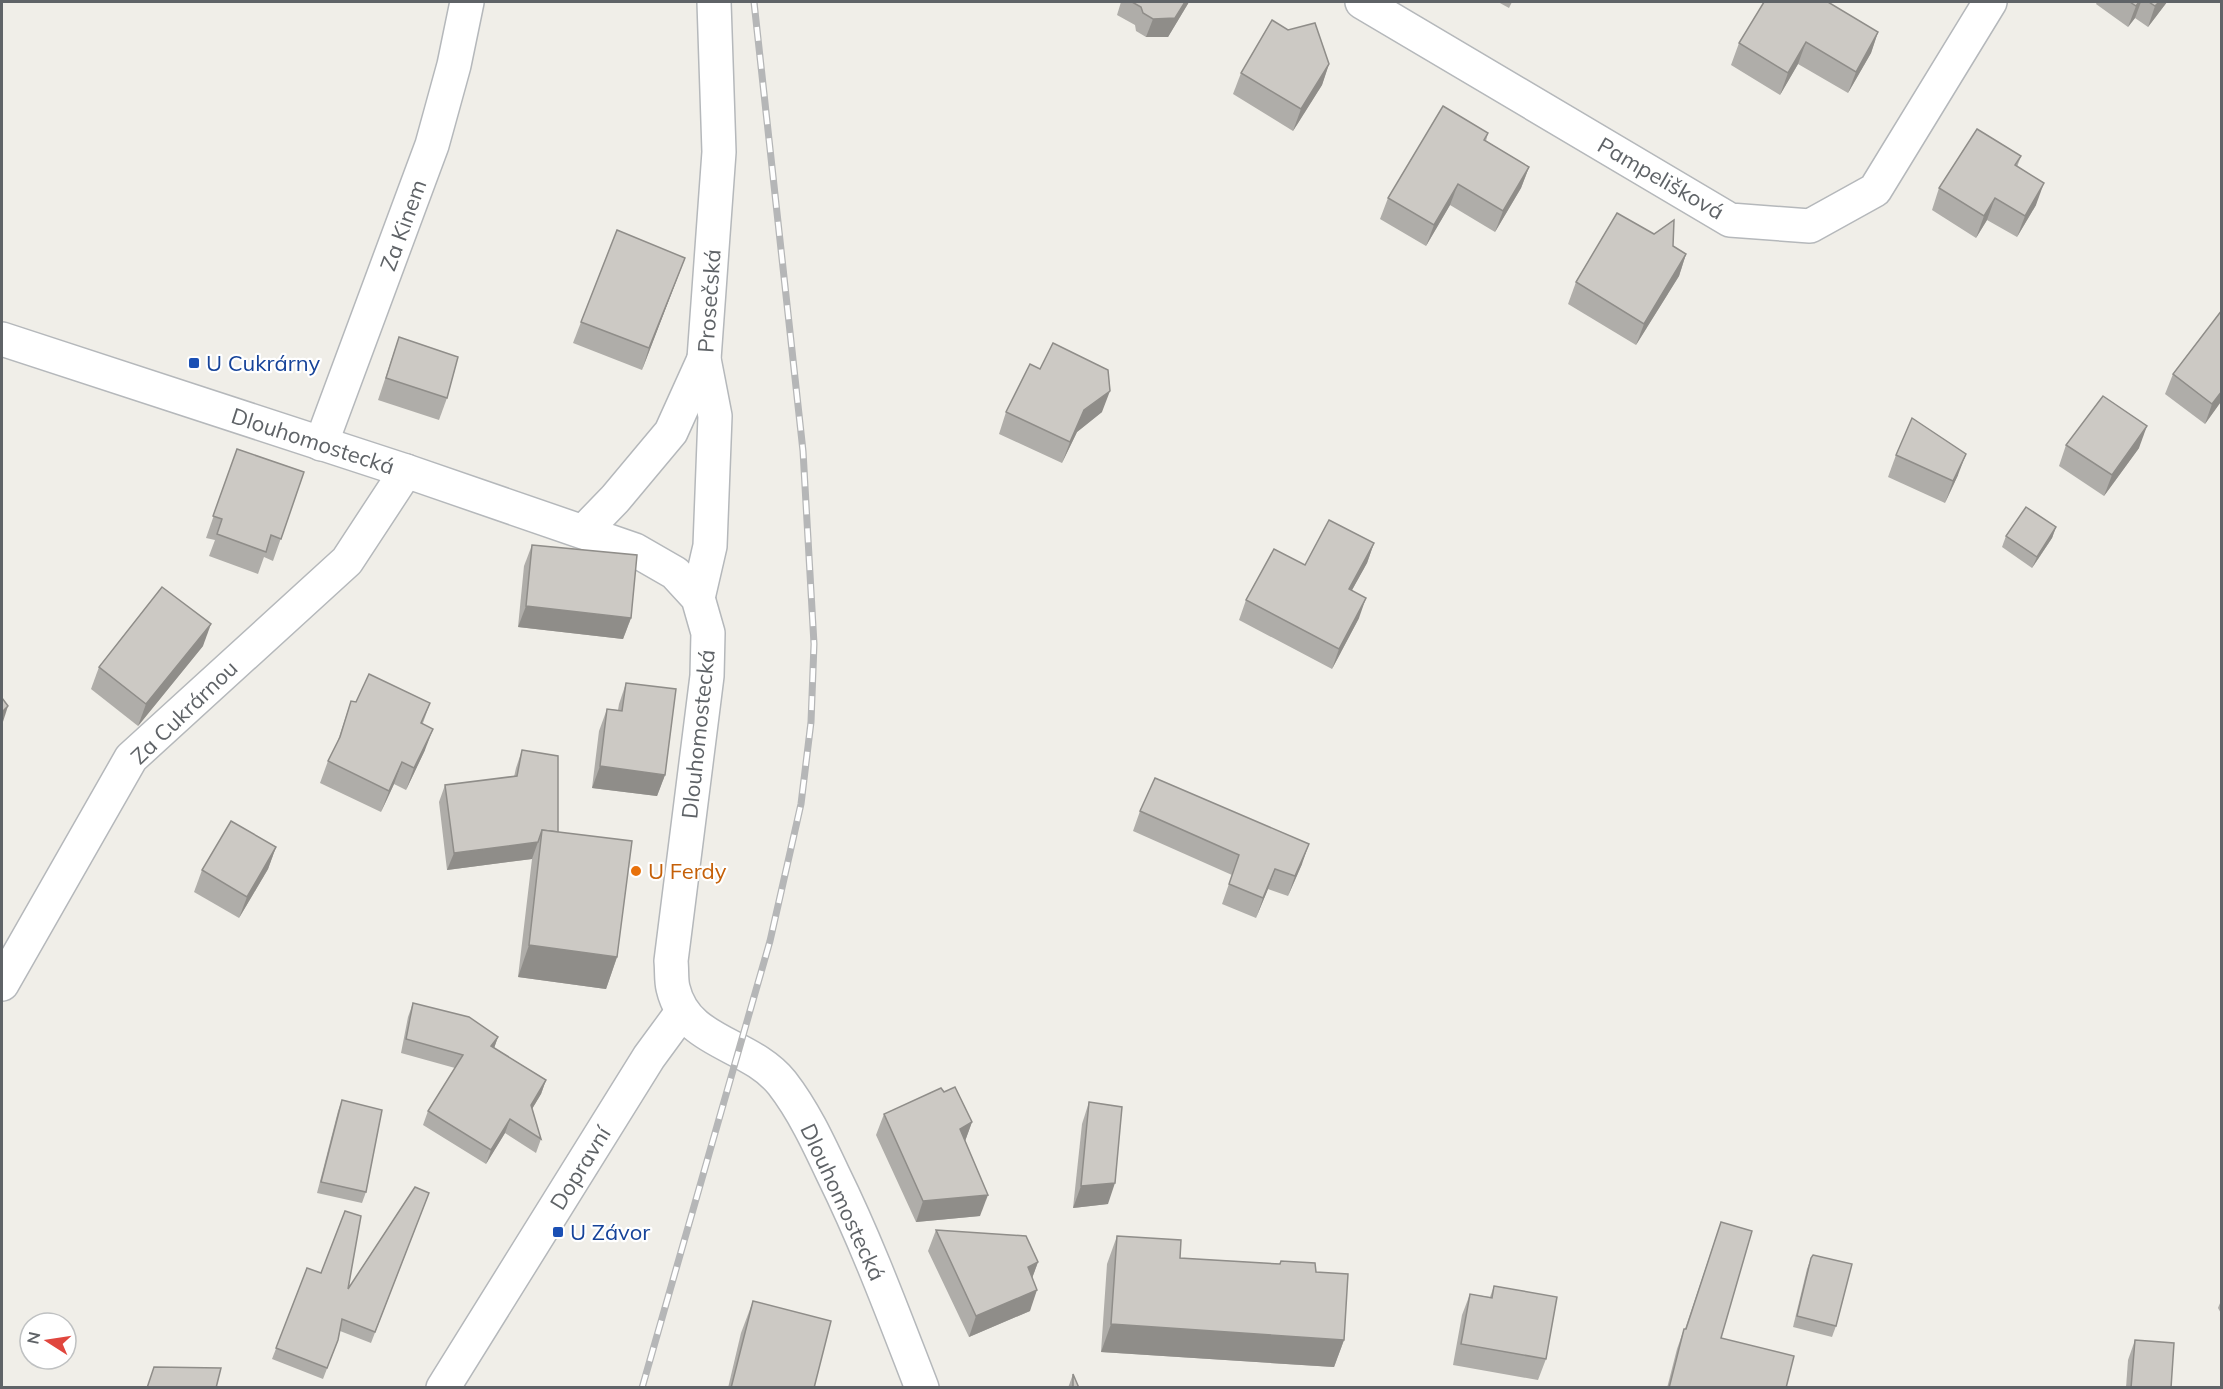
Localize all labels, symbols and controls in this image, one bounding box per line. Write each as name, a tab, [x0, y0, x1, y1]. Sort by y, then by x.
street label: Pampelišková	[1593, 131, 1729, 225]
street label: Za Kinem	[374, 175, 432, 275]
street label: Prosečská	[691, 248, 727, 354]
place label: U Cukrárny	[206, 349, 321, 377]
marker: U Cukrárny	[187, 356, 201, 370]
street label: Dlouhomostecká	[228, 401, 398, 481]
street label: Dlouhomostecká	[675, 648, 721, 820]
street label: Za Cukrárnou	[125, 654, 243, 770]
place label: U Ferdy	[648, 857, 727, 885]
marker: U Ferdy	[629, 864, 643, 878]
street label: Dlouhomostecká	[794, 1119, 892, 1285]
street label: Dopravní	[543, 1120, 617, 1215]
place label: U Závor	[570, 1218, 650, 1246]
marker: U Závor	[551, 1225, 565, 1239]
north arrow	[18, 1311, 78, 1371]
text: N	[22, 1330, 44, 1346]

